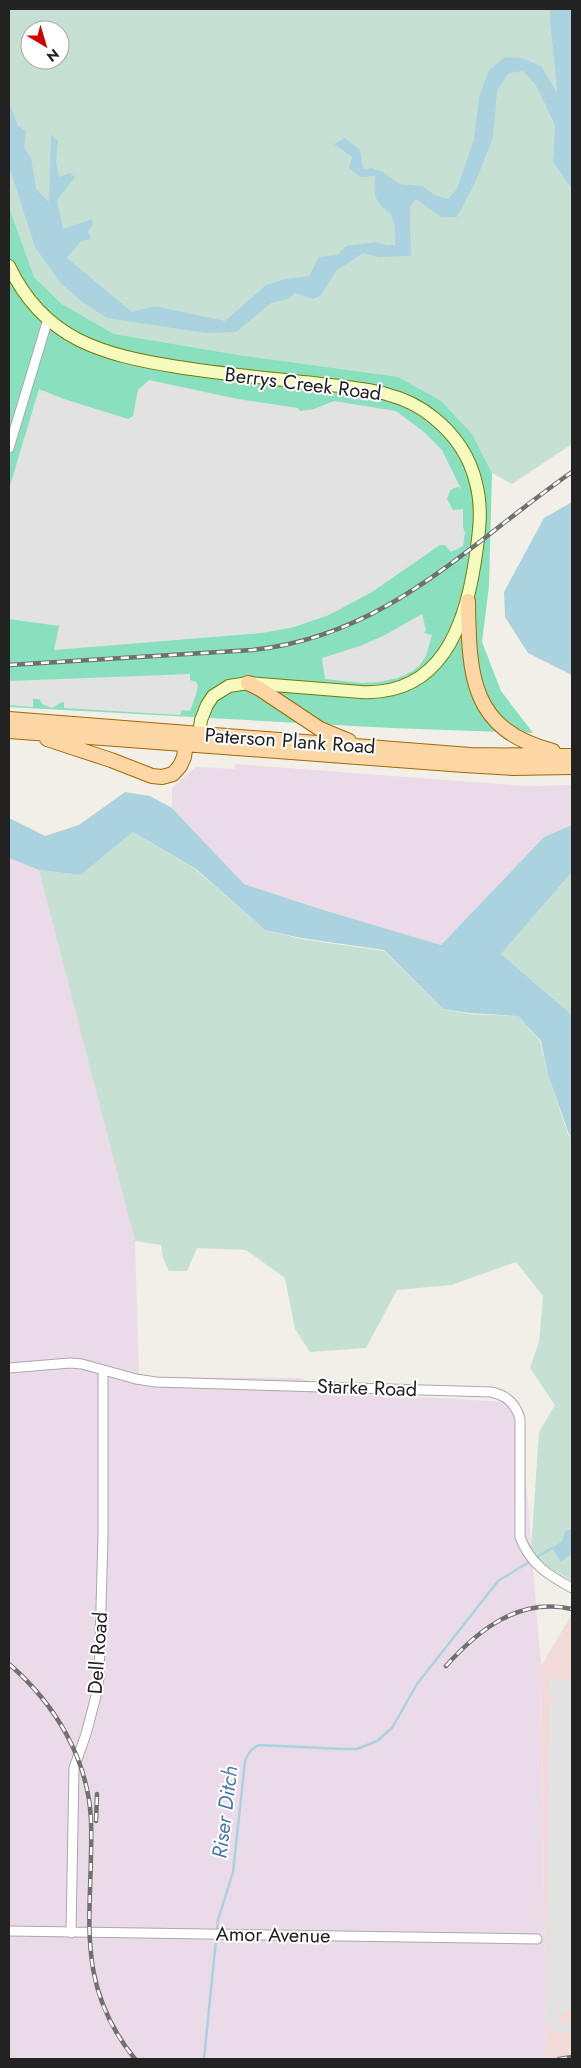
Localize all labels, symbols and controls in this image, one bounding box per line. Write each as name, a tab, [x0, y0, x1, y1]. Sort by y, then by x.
north arrow	[20, 20, 70, 70]
text: N	[42, 44, 64, 67]
street label: Berrys Creek Road	[223, 360, 383, 408]
street label: Paterson Plank Road	[204, 721, 376, 761]
street label: Starke Road	[316, 1372, 418, 1404]
street label: Dell Road	[81, 1611, 115, 1695]
water label: Riser Ditch	[204, 1764, 246, 1860]
street label: Amor Avenue	[215, 1919, 331, 1951]

